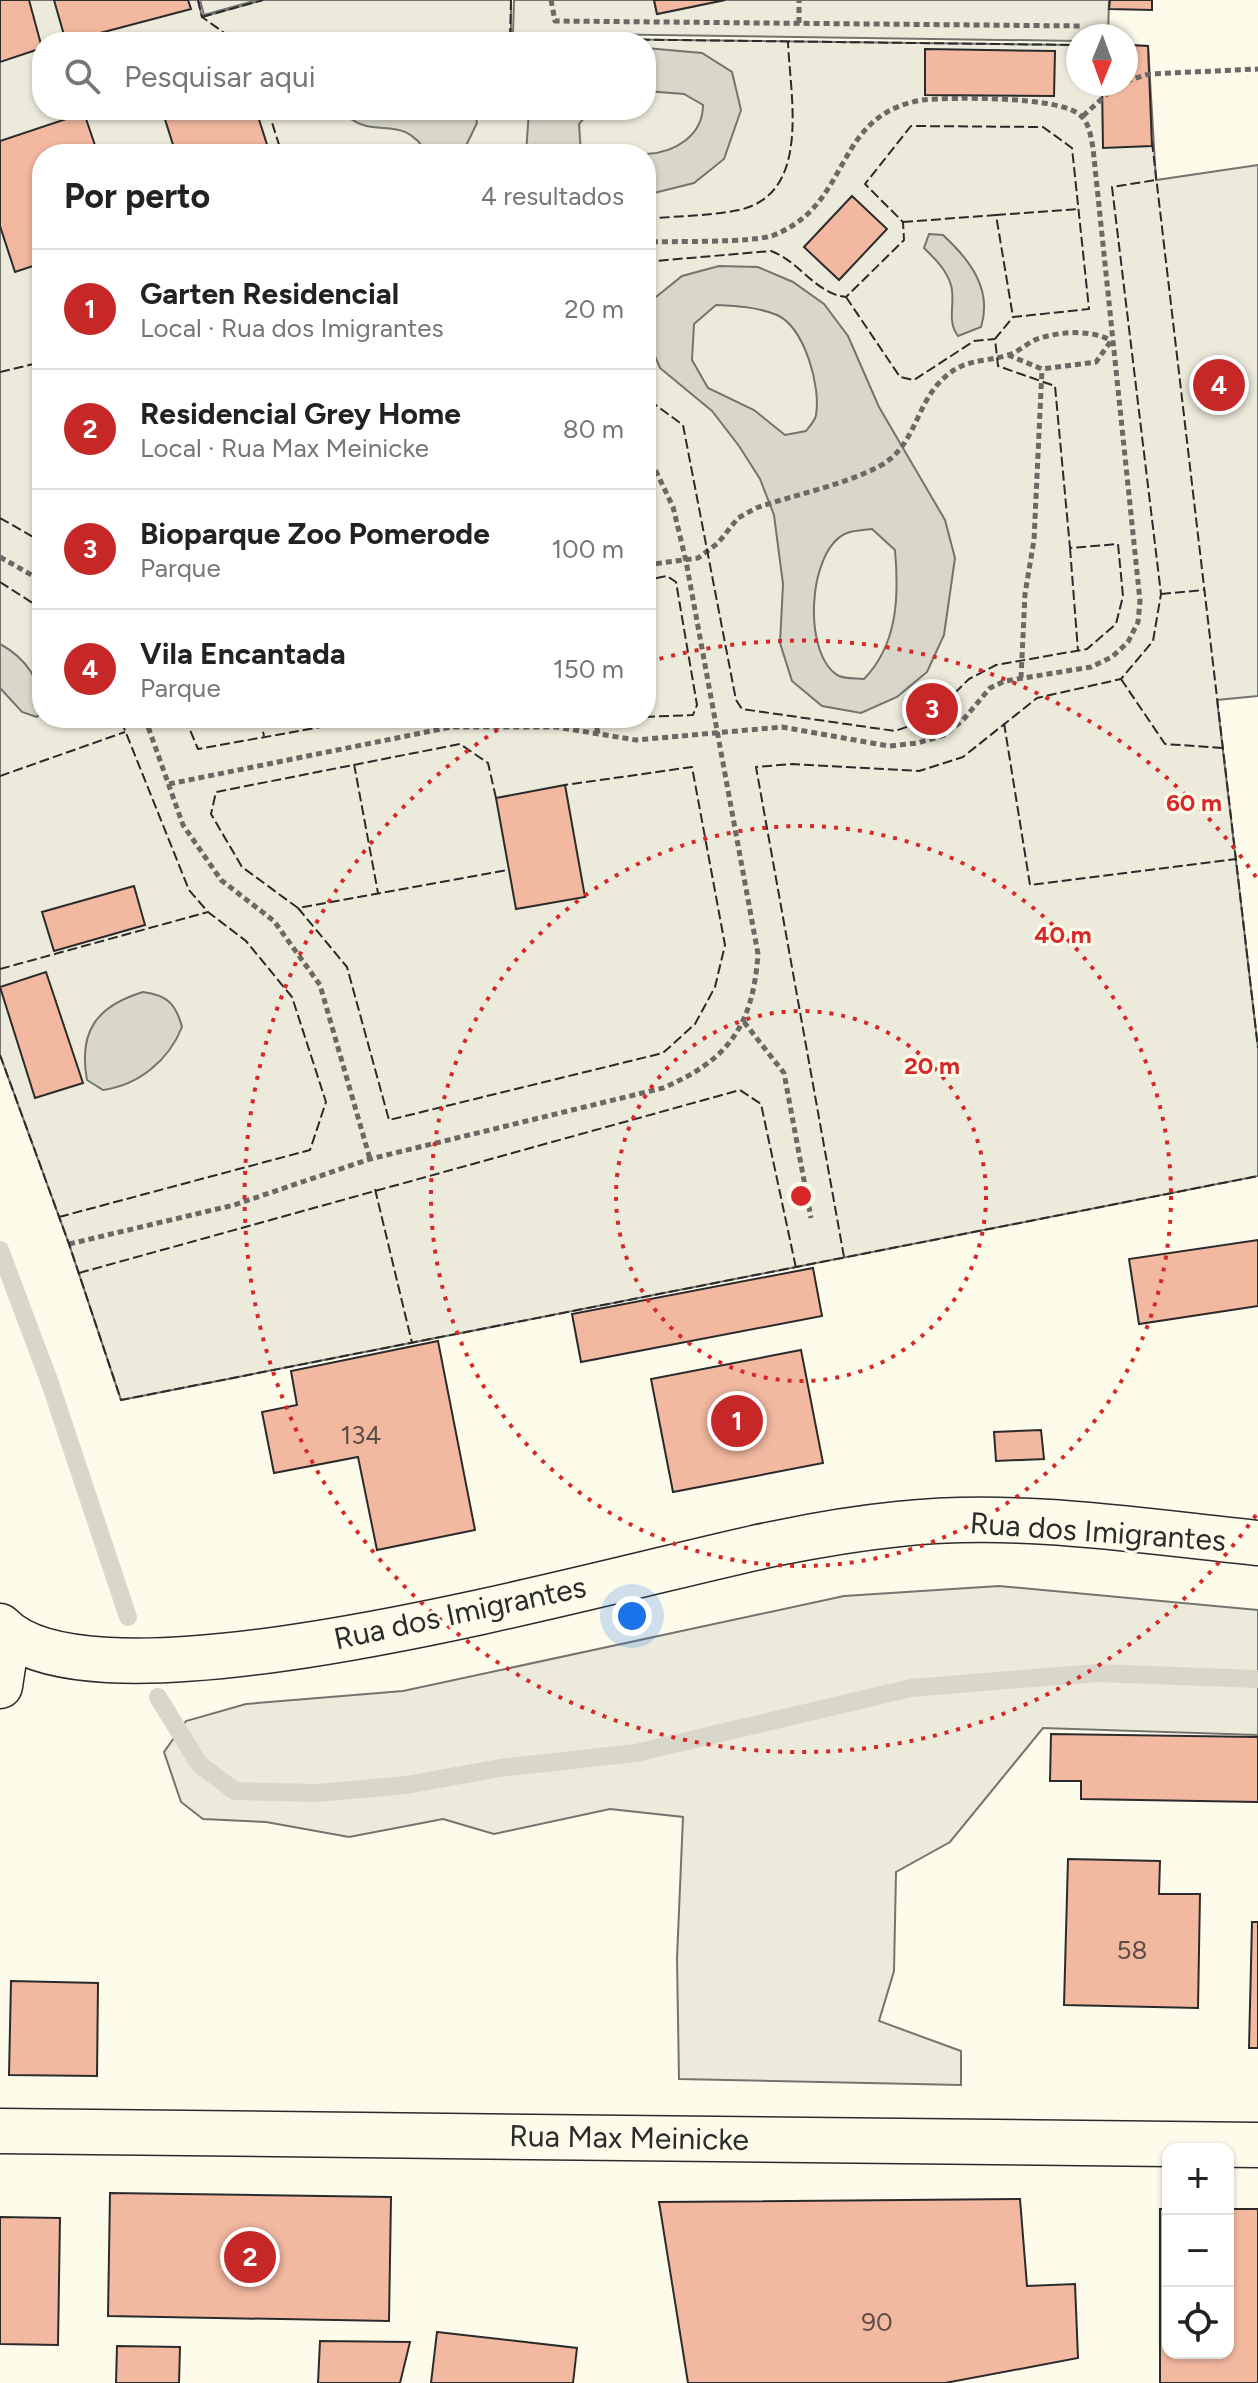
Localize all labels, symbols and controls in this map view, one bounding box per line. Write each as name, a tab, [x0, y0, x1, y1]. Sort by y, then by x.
north arrow	[1066, 24, 1138, 96]
search box	[32, 32, 656, 120]
icon: search	[60, 54, 104, 98]
text: Pesquisar aqui	[124, 58, 316, 95]
text: Por perto	[64, 176, 210, 217]
text: 4 resultados	[481, 180, 624, 212]
text: Garten Residencial	[140, 275, 399, 312]
text: 1	[85, 293, 95, 325]
text: 20 m	[564, 293, 624, 325]
text: Local · Rua dos Imigrantes	[140, 312, 444, 344]
pin: 4	[1193, 355, 1245, 415]
text: Residencial Grey Home	[140, 395, 461, 432]
text: 2	[82, 413, 98, 445]
text: 80 m	[563, 413, 624, 445]
text: Local · Rua Max Meinicke	[140, 432, 429, 464]
text: Bioparque Zoo Pomerode	[140, 515, 490, 552]
text: 3	[83, 533, 97, 565]
text: 100 m	[551, 533, 624, 565]
text: Parque	[140, 552, 221, 584]
text: Vila Encantada	[140, 635, 346, 672]
text: 4	[82, 653, 98, 685]
text: 150 m	[553, 653, 624, 685]
text: Parque	[140, 672, 221, 704]
pin: 3	[906, 679, 958, 739]
text: 60 m	[1166, 788, 1222, 817]
text: 40 m	[1034, 920, 1092, 949]
text: 20 m	[904, 1051, 960, 1080]
centre of rings	[787, 1182, 815, 1210]
pin: 1	[711, 1391, 763, 1451]
house number: 134	[340, 1419, 382, 1451]
street label: Rua dos Imigrantes	[969, 1504, 1227, 1559]
street label: Rua dos Imigrantes	[331, 1568, 589, 1657]
your location	[612, 1596, 652, 1636]
house number: 58	[1117, 1934, 1147, 1966]
street label: Rua Max Meinicke	[509, 2117, 749, 2158]
map controls	[1162, 2143, 1234, 2359]
button: +	[1162, 2143, 1234, 2215]
button: −	[1162, 2215, 1234, 2287]
pin: 2	[224, 2227, 276, 2287]
button: locate	[1162, 2287, 1234, 2359]
house number: 90	[861, 2306, 893, 2338]

